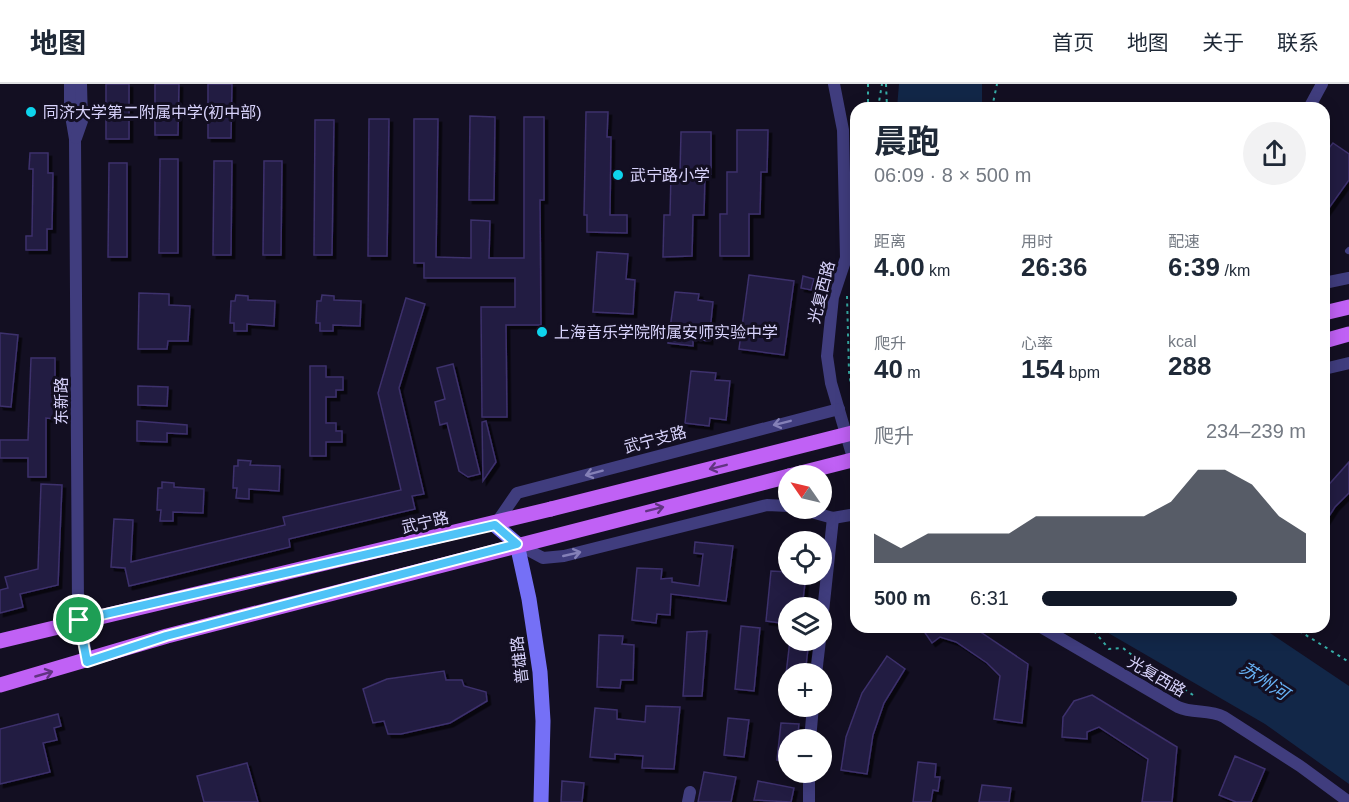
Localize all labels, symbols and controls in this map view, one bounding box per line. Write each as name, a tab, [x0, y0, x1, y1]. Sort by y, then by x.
text: 地图	[30, 28, 86, 59]
text: 首页	[1052, 31, 1094, 54]
text: 地图	[1127, 31, 1169, 54]
text: 关于	[1202, 31, 1244, 54]
text: 联系	[1277, 31, 1319, 54]
place label: 同济大学第二附属中学(初中部)	[43, 104, 262, 121]
marker: 同济大学第二附属中学(初中部)	[24, 105, 38, 119]
button: share	[1243, 122, 1306, 185]
text: 晨跑	[874, 123, 940, 160]
text: 06:09 · 8 × 500 m	[874, 164, 1031, 186]
place label: 武宁路小学	[630, 167, 710, 184]
marker: 武宁路小学	[611, 168, 625, 182]
text: 距离	[874, 233, 906, 250]
text: 用时	[1021, 233, 1053, 250]
text: 配速	[1168, 233, 1200, 250]
text: 4.00	[874, 252, 925, 282]
text: 26:36	[1021, 252, 1088, 282]
text: 6:39	[1168, 252, 1220, 282]
street label: 光复西路	[805, 259, 837, 325]
text: km	[925, 262, 950, 279]
text: /km	[1220, 262, 1250, 279]
place label: 上海音乐学院附属安师实验中学	[554, 324, 778, 341]
marker: 上海音乐学院附属安师实验中学	[535, 325, 549, 339]
text: kcal	[1168, 333, 1196, 350]
text: 爬升	[874, 335, 906, 352]
text: 心率	[1021, 335, 1053, 352]
text: 288	[1168, 351, 1211, 381]
text: 40	[874, 354, 903, 384]
text: 154	[1021, 354, 1064, 384]
text: m	[903, 364, 921, 381]
text: bpm	[1064, 364, 1100, 381]
street label: 东新路	[53, 377, 70, 425]
one-way arrow	[773, 417, 792, 429]
text: 234–239 m	[1206, 420, 1306, 442]
street label: 武宁支路	[622, 423, 688, 456]
text: 爬升	[874, 425, 914, 447]
one-way arrow	[709, 462, 728, 473]
north arrow	[778, 465, 832, 519]
map controls	[778, 465, 832, 783]
one-way arrow	[584, 467, 603, 479]
one-way arrow	[645, 503, 664, 515]
street label: 武宁路	[400, 509, 450, 536]
button: locate	[778, 531, 832, 585]
one-way arrow	[562, 547, 581, 559]
text: 500 m	[874, 587, 931, 609]
text: 6:31	[970, 587, 1009, 609]
pin	[53, 594, 104, 645]
button: layers	[778, 597, 832, 651]
icon: arrive	[62, 603, 95, 636]
street label: 普雄路	[508, 635, 531, 685]
street label: 光复西路	[1125, 653, 1189, 700]
water label: 苏州河	[1236, 658, 1295, 706]
button: +	[778, 663, 832, 717]
one-way arrow	[34, 668, 53, 679]
button: −	[778, 729, 832, 783]

